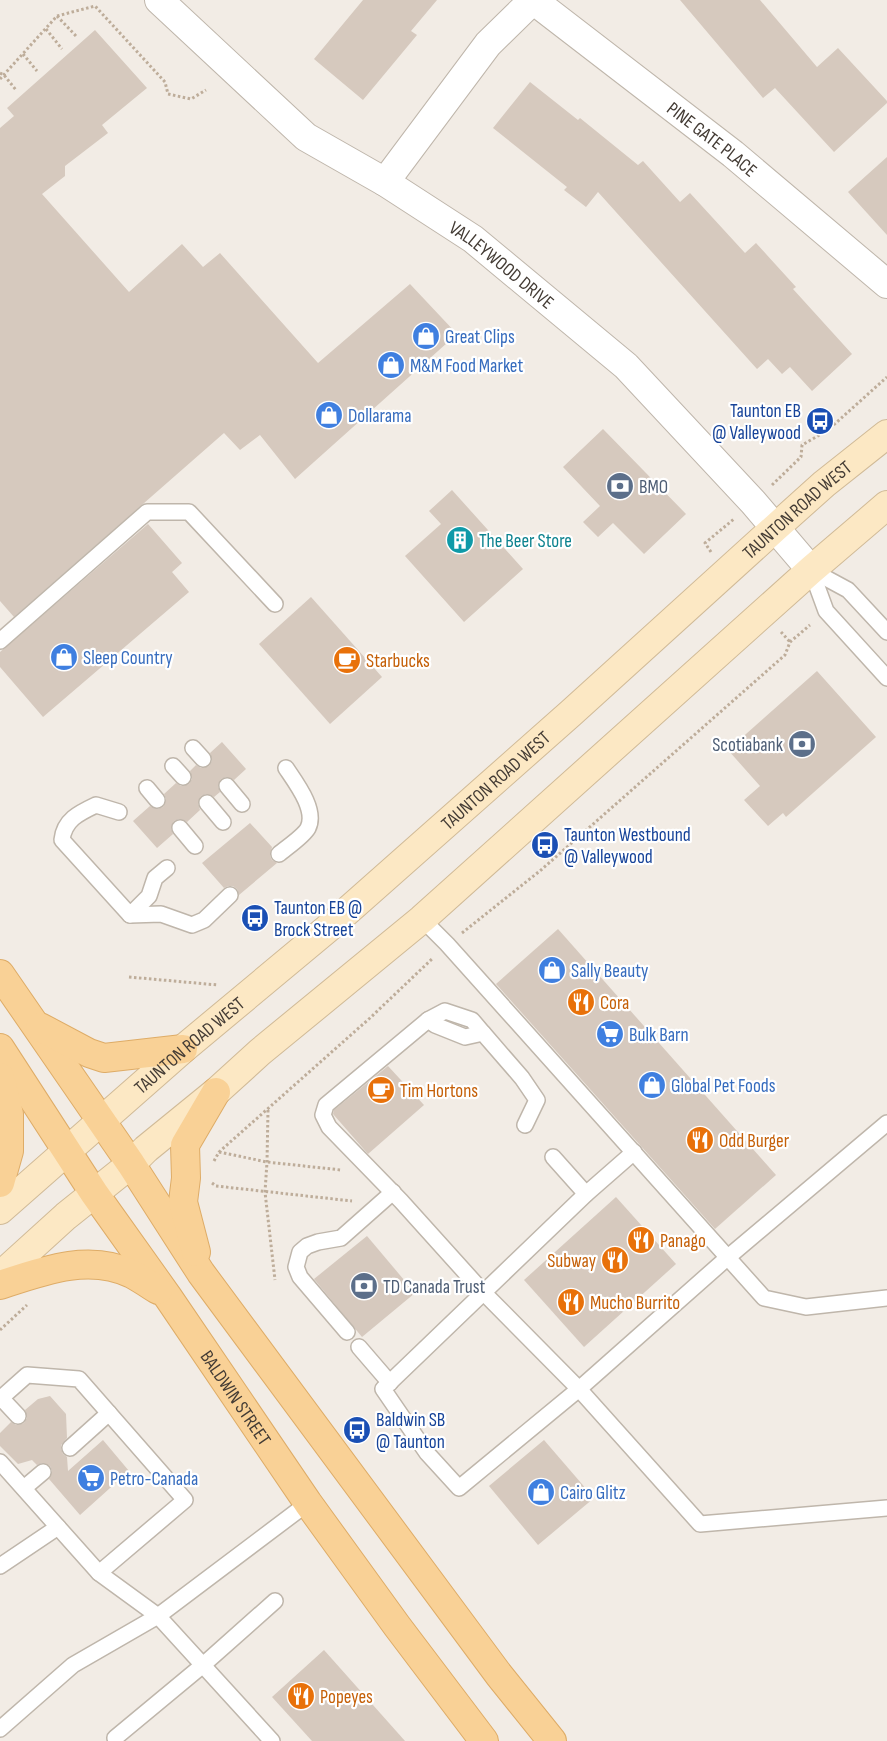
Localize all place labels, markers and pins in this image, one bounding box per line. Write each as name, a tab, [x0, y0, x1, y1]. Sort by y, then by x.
shop icon: Great Clips	[411, 321, 441, 351]
place label: Great Clips	[445, 326, 515, 349]
shop icon: M&M Food Market	[376, 350, 406, 380]
place label: M&M Food Market	[410, 355, 523, 378]
shop icon: Dollarama	[314, 400, 344, 430]
place label: Taunton EB @ Valleywood	[712, 400, 801, 445]
place label: Dollarama	[348, 405, 412, 428]
bus stop icon: Taunton EB @ Valleywood	[805, 406, 835, 436]
bank icon: BMO	[605, 471, 635, 501]
place label: BMO	[639, 476, 668, 499]
building icon: The Beer Store	[445, 525, 475, 555]
place label: The Beer Store	[479, 530, 572, 553]
shop icon: Sleep Country	[49, 642, 79, 672]
cafe icon: Starbucks	[332, 645, 362, 675]
place label: Sleep Country	[83, 647, 173, 670]
place label: Starbucks	[366, 650, 430, 673]
bank icon: Scotiabank	[787, 729, 817, 759]
place label: Scotiabank	[712, 734, 784, 757]
place label: Taunton Westbound @ Valleywood	[564, 824, 691, 869]
bus stop icon: Taunton Westbound @ Valleywood	[530, 830, 560, 860]
place label: Taunton EB @ Brock Street	[274, 897, 362, 942]
bus stop icon: Taunton EB @ Brock Street	[240, 903, 270, 933]
shop icon: Sally Beauty	[537, 955, 567, 985]
place label: Sally Beauty	[571, 960, 649, 983]
restaurant icon: Cora	[566, 987, 596, 1017]
place label: Cora	[600, 992, 629, 1015]
supermarket icon: Bulk Barn	[595, 1019, 625, 1049]
place label: Bulk Barn	[629, 1024, 689, 1047]
shop icon: Global Pet Foods	[637, 1070, 667, 1100]
cafe icon: Tim Hortons	[366, 1075, 396, 1105]
place label: Global Pet Foods	[671, 1075, 776, 1098]
place label: Tim Hortons	[400, 1080, 478, 1103]
restaurant icon: Odd Burger	[685, 1125, 715, 1155]
place label: Odd Burger	[719, 1130, 790, 1153]
restaurant icon: Panago	[626, 1225, 656, 1255]
place label: Panago	[660, 1230, 706, 1253]
restaurant icon: Subway	[600, 1245, 630, 1275]
place label: Subway	[547, 1250, 597, 1273]
bank icon: TD Canada Trust	[349, 1271, 379, 1301]
place label: TD Canada Trust	[383, 1276, 486, 1299]
restaurant icon: Mucho Burrito	[556, 1287, 586, 1317]
place label: Mucho Burrito	[590, 1292, 680, 1315]
place label: Baldwin SB @ Taunton	[376, 1409, 445, 1454]
bus stop icon: Baldwin SB @ Taunton	[342, 1415, 372, 1445]
supermarket icon: Petro-Canada	[76, 1463, 106, 1493]
place label: Petro-Canada	[110, 1468, 198, 1491]
shop icon: Cairo Glitz	[526, 1477, 556, 1507]
place label: Cairo Glitz	[560, 1482, 626, 1505]
restaurant icon: Popeyes	[286, 1681, 316, 1711]
place label: Popeyes	[320, 1686, 373, 1709]

